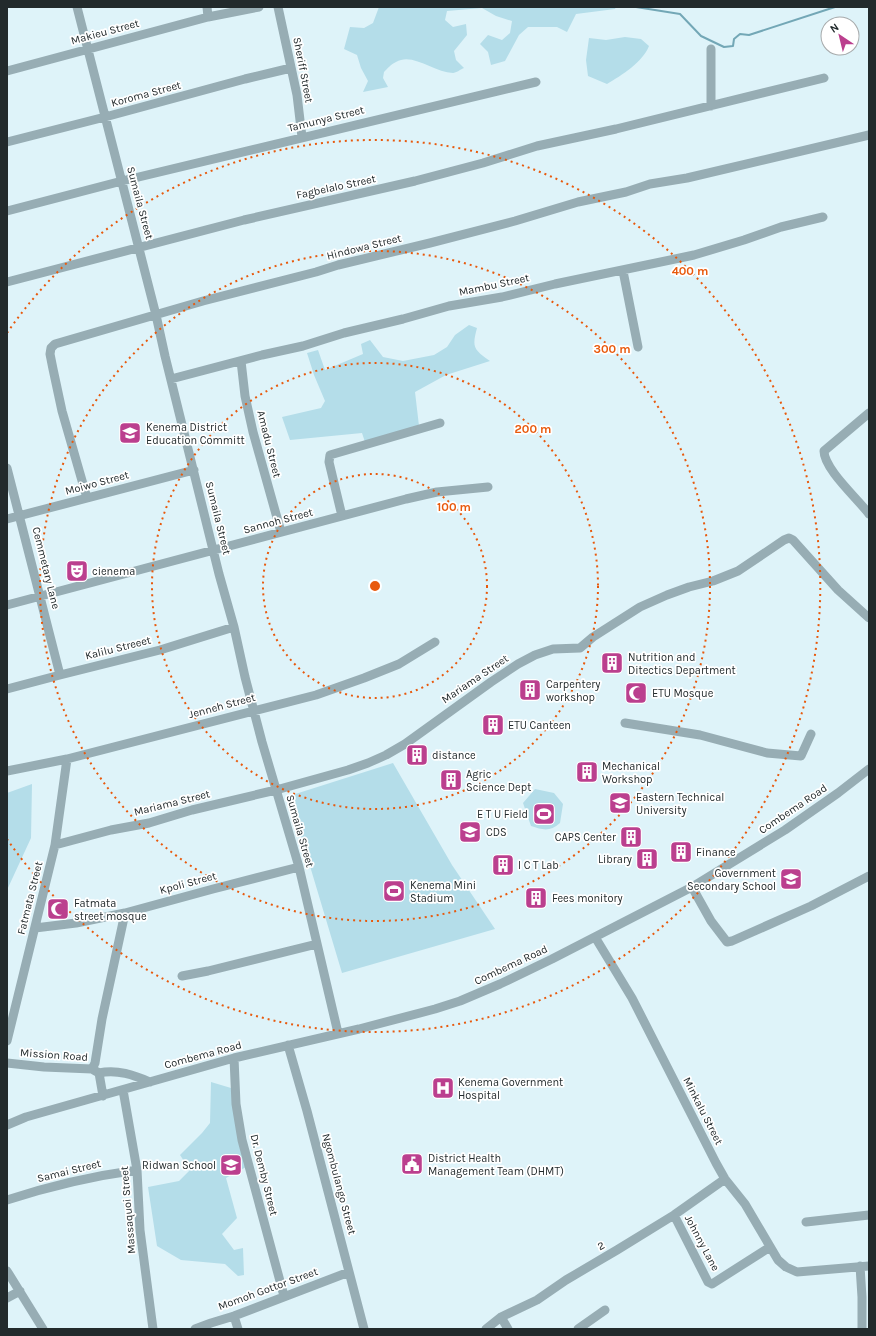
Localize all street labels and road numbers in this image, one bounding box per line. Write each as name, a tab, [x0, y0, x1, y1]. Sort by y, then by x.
street label: Makieu Street	[70, 17, 140, 47]
street label: Sheriff Street	[290, 36, 316, 104]
street label: Koroma Street	[110, 78, 182, 110]
street label: Tamunya Street	[286, 103, 366, 135]
street label: Sumaila Street	[124, 165, 156, 241]
street label: Fagbelalo Street	[295, 172, 377, 202]
street label: Hindowa Street	[325, 231, 403, 263]
street label: Mambu Street	[458, 271, 530, 299]
street label: Amadu Street	[254, 409, 284, 479]
street label: Moiwo Street	[64, 468, 130, 498]
street label: Sumaila Street	[203, 480, 233, 556]
street label: Sannoh Street	[242, 505, 314, 537]
street label: Cemmetary Lane	[30, 526, 63, 611]
street label: Kalilu Streeet	[84, 634, 152, 662]
street label: Mariama Street	[439, 652, 511, 706]
street label: Jenneh Street	[187, 691, 257, 721]
street label: Combema Road	[756, 781, 830, 837]
street label: Mariama Street	[133, 787, 211, 819]
street label: Sumaila Street	[283, 793, 317, 869]
street label: Fatmata Street	[15, 860, 45, 936]
street label: Kpoli Street	[158, 869, 218, 897]
street label: Combema Road	[472, 942, 550, 988]
street label: Combema Road	[163, 1038, 243, 1072]
street label: Mission Road	[20, 1046, 88, 1064]
street label: Minkalu Street	[680, 1075, 726, 1147]
street label: Ngombulango Street	[319, 1132, 359, 1236]
street label: Dr. Demby Street	[248, 1133, 280, 1217]
street label: Samai Street	[36, 1157, 102, 1185]
street label: Massaquoi Street	[118, 1166, 138, 1254]
street label: Johnny Lane	[682, 1213, 722, 1274]
street label: 2	[595, 1239, 607, 1253]
street label: Momoh Gottor Street	[216, 1265, 320, 1313]

